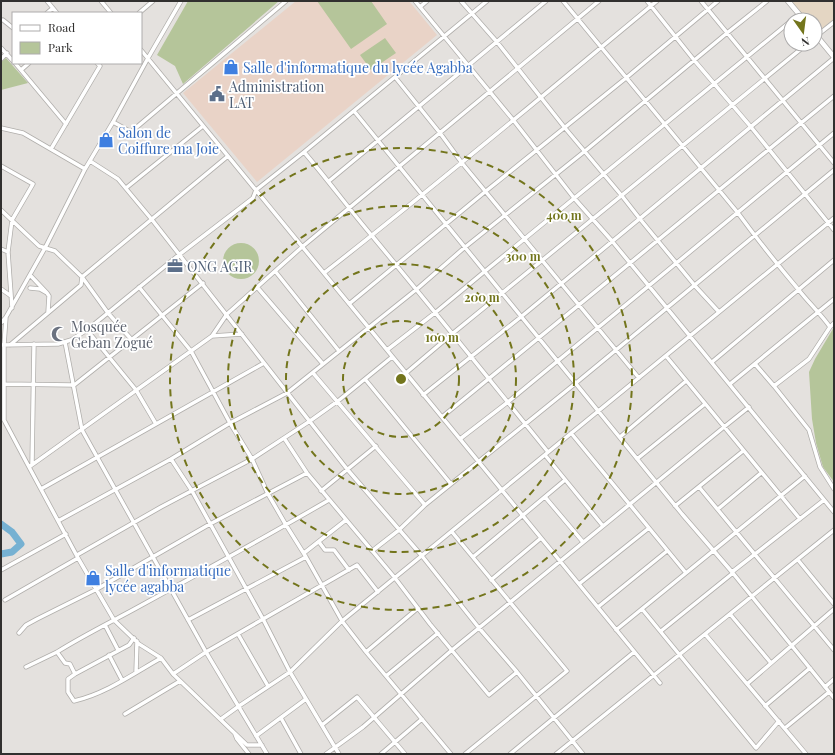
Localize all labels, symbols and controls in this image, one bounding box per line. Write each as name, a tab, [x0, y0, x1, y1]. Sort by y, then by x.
legend	[12, 12, 142, 64]
north arrow	[783, 12, 823, 52]
text: Road	[48, 19, 75, 35]
text: N	[800, 34, 811, 50]
text: Park	[48, 39, 73, 55]
shop icon: Salle d'informatique du lycée Agabba	[222, 58, 240, 76]
place label: Salle d'informatique du lycée Agabba	[243, 58, 473, 77]
place label: Administration LAT	[228, 77, 325, 112]
public building icon: Administration LAT	[208, 85, 226, 103]
place label: Salon de Coiffure ma Joie	[118, 123, 219, 158]
shop icon: Salon de Coiffure ma Joie	[97, 131, 115, 149]
text: 400 m	[546, 207, 582, 223]
text: 300 m	[506, 248, 541, 264]
office icon: ONG AGIR	[166, 257, 184, 275]
place label: ONG AGIR	[187, 257, 253, 276]
text: 200 m	[464, 289, 500, 305]
place label: Mosquée Geban Zogué	[71, 317, 153, 352]
mosque icon: Mosquée Geban Zogué	[50, 325, 68, 343]
text: 100 m	[425, 329, 459, 345]
centre of rings	[394, 372, 408, 386]
place label: Salle d'informatique lycée agabba	[105, 561, 231, 596]
shop icon: Salle d'informatique lycée agabba	[84, 569, 102, 587]

